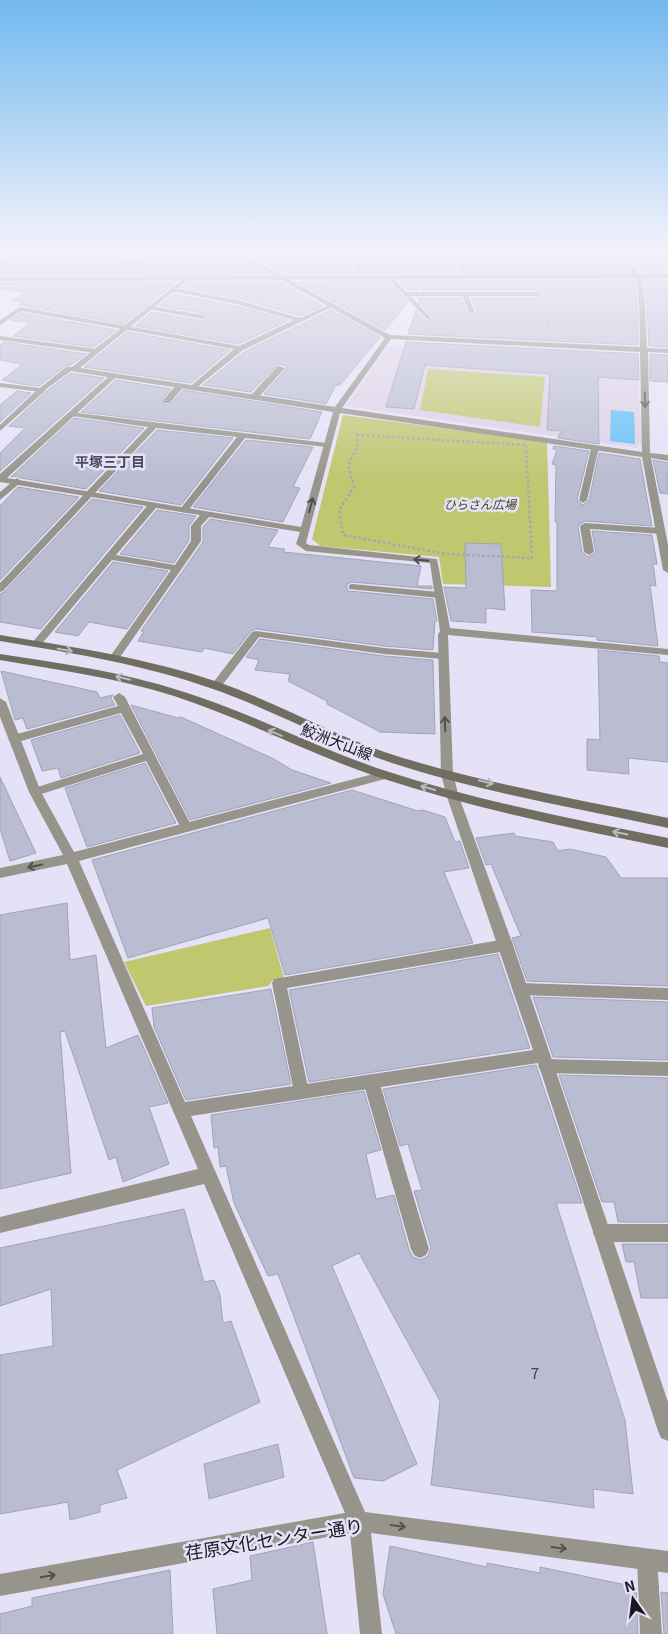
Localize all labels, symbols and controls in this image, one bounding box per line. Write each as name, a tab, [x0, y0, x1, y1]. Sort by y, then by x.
one-way arrow	[640, 391, 650, 407]
district label: 平塚三丁目	[75, 451, 145, 471]
park label: ひらさん広場	[444, 495, 518, 512]
one-way arrow	[307, 497, 316, 513]
one-way arrow	[413, 555, 429, 565]
one-way arrow	[57, 645, 73, 655]
one-way arrow	[115, 673, 131, 682]
one-way arrow	[440, 716, 450, 732]
street label: 鮫洲大山線	[298, 718, 376, 764]
one-way arrow	[268, 727, 283, 737]
one-way arrow	[477, 778, 493, 787]
one-way arrow	[421, 782, 437, 792]
one-way arrow	[613, 828, 629, 838]
one-way arrow	[28, 861, 44, 871]
house number: 7	[531, 1362, 539, 1383]
street label: 荏原文化センター通り	[183, 1511, 365, 1565]
one-way arrow	[390, 1522, 406, 1532]
one-way arrow	[551, 1543, 567, 1553]
one-way arrow	[40, 1571, 56, 1581]
north arrow	[608, 1574, 658, 1624]
text: N	[622, 1574, 637, 1596]

